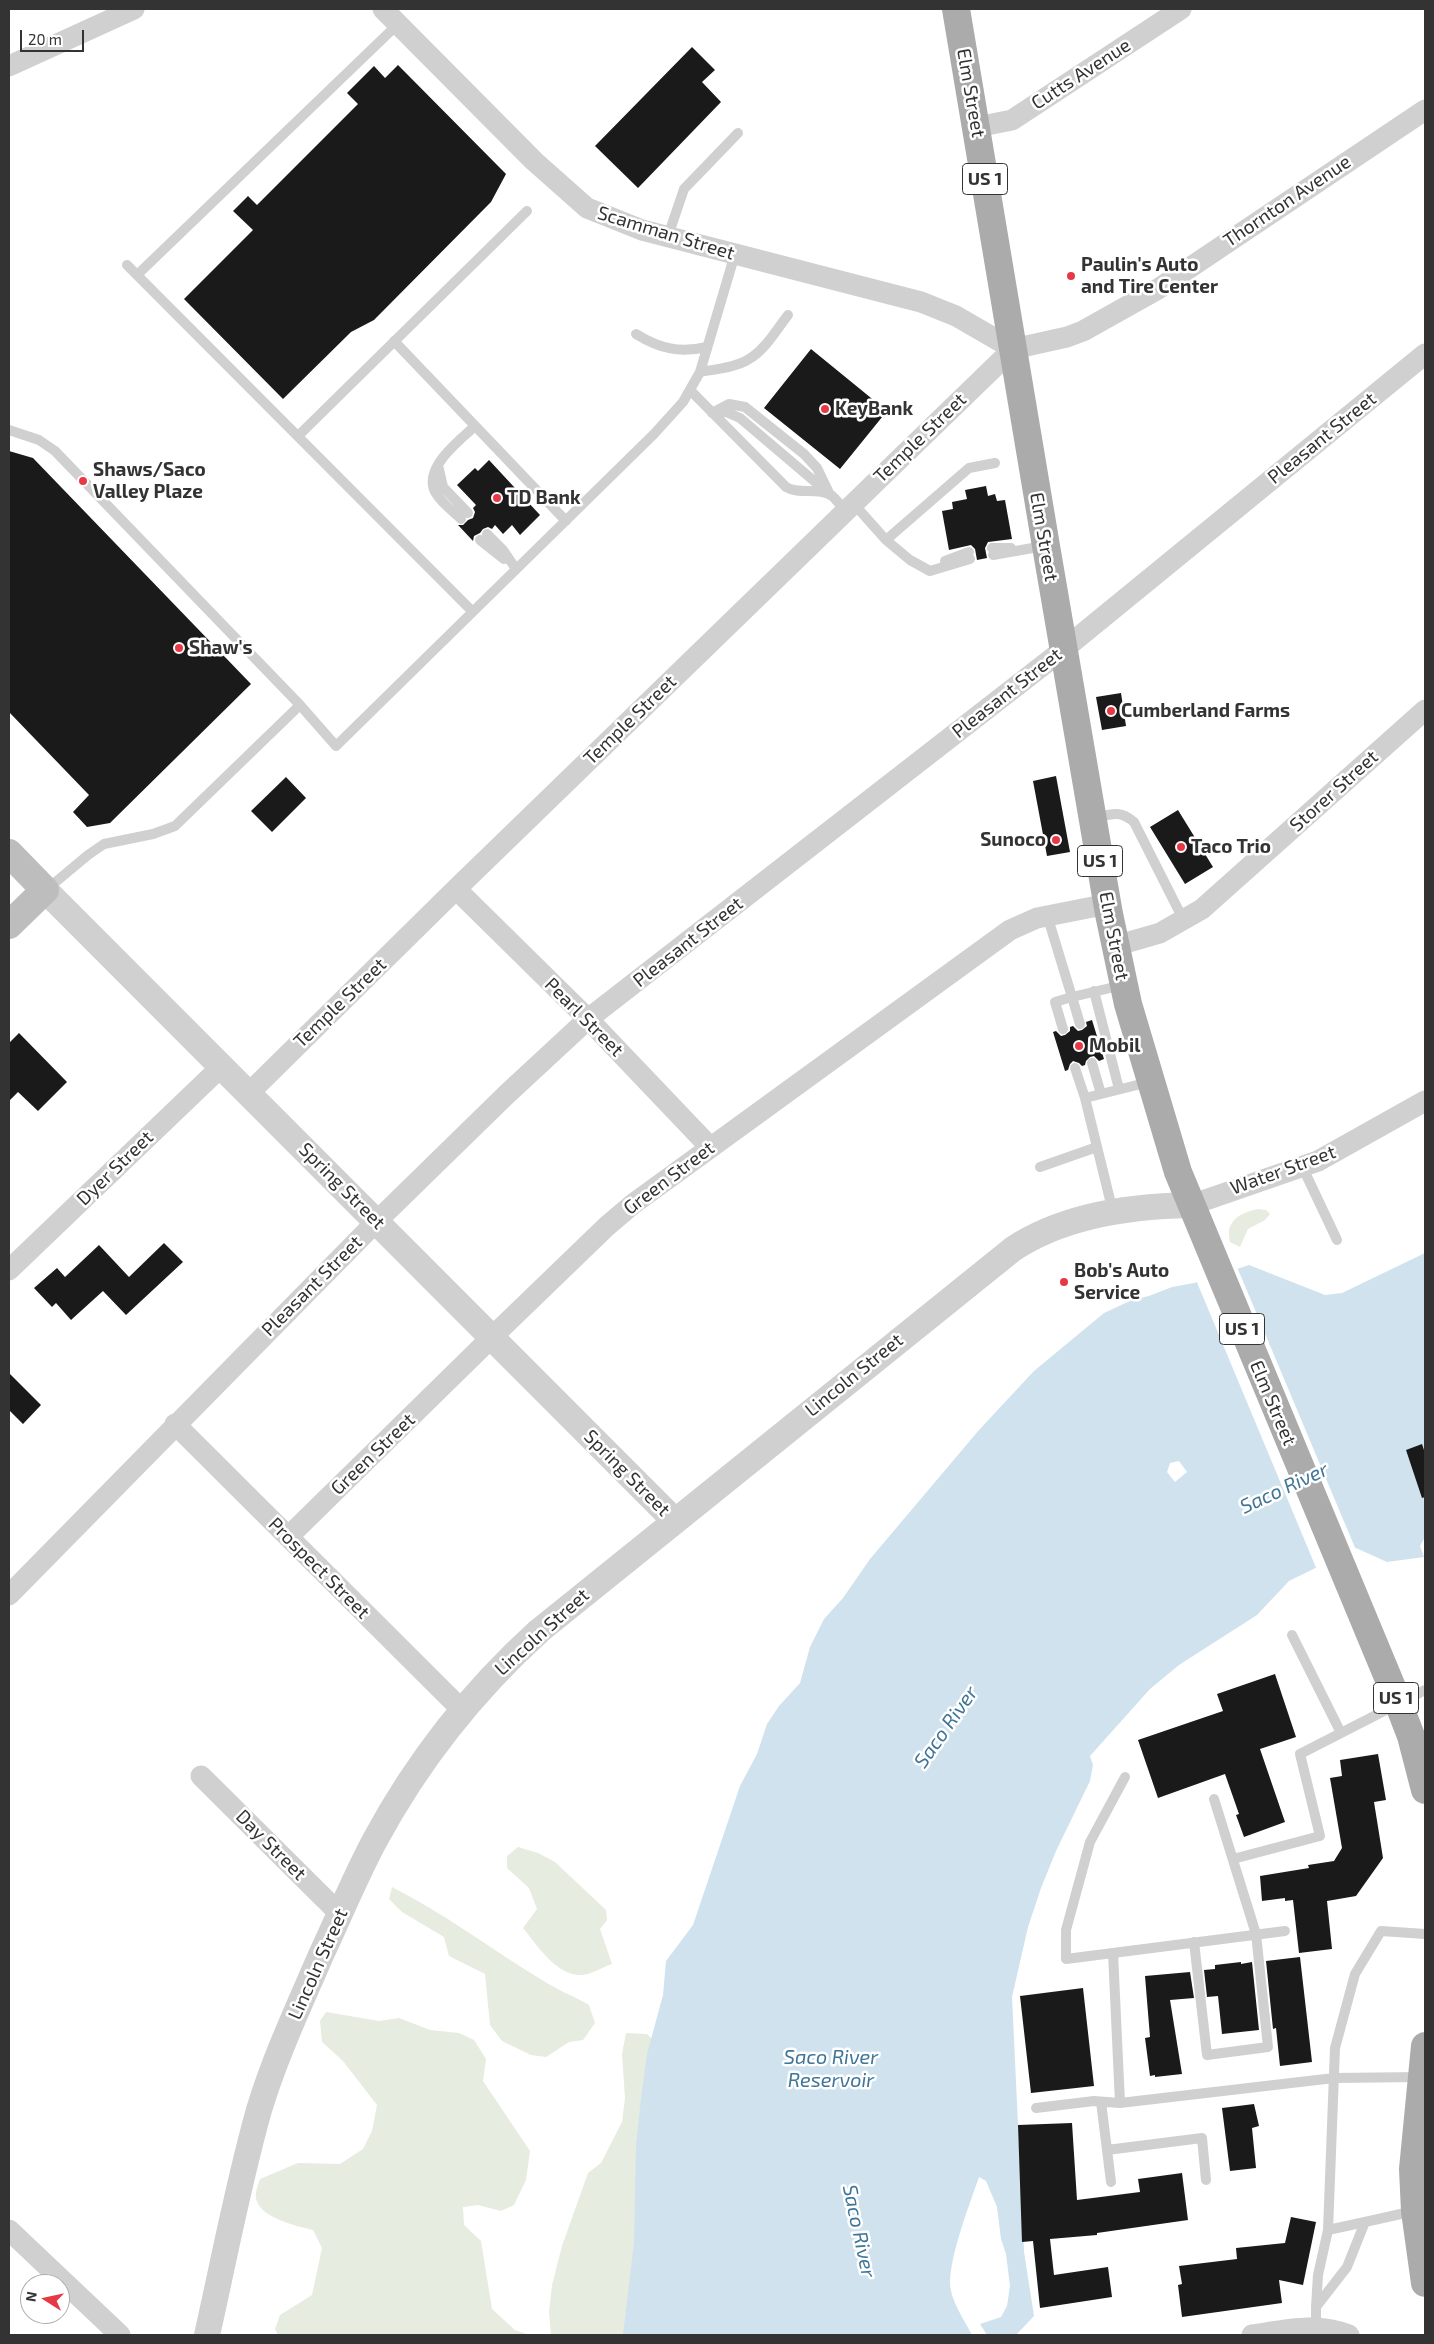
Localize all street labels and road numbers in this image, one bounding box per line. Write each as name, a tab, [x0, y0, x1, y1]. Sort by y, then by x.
street label: Cutts Avenue	[1027, 33, 1135, 115]
street label: Elm Street	[952, 47, 990, 139]
street label: Thornton Avenue	[1219, 150, 1355, 252]
road number: US 1	[962, 163, 1008, 194]
street label: Scamman Street	[595, 201, 737, 265]
street label: Pleasant Street	[1263, 387, 1381, 489]
street label: Temple Street	[869, 388, 971, 488]
street label: Elm Street	[1025, 491, 1063, 583]
street label: Pleasant Street	[948, 643, 1066, 743]
street label: Temple Street	[579, 670, 681, 770]
street label: Storer Street	[1285, 745, 1383, 837]
road number: US 1	[1078, 846, 1122, 876]
street label: Elm Street	[1094, 890, 1134, 982]
street label: Pleasant Street	[629, 892, 747, 992]
street label: Temple Street	[289, 953, 391, 1053]
street label: Pearl Street	[540, 973, 628, 1061]
street label: Dyer Street	[72, 1126, 158, 1210]
street label: Green Street	[619, 1136, 719, 1220]
street label: Spring Street	[294, 1138, 390, 1234]
street label: Water Street	[1227, 1140, 1339, 1200]
street label: Pleasant Street	[257, 1231, 367, 1341]
road number: US 1	[1220, 1314, 1264, 1345]
street label: Lincoln Street	[801, 1329, 907, 1421]
street label: Elm Street	[1245, 1357, 1301, 1449]
street label: Green Street	[326, 1408, 420, 1500]
street label: Spring Street	[579, 1425, 675, 1521]
street label: Prospect Street	[264, 1513, 374, 1623]
street label: Lincoln Street	[490, 1584, 594, 1680]
road number: US 1	[1374, 1682, 1418, 1714]
street label: Day Street	[231, 1805, 311, 1885]
street label: Lincoln Street	[283, 1905, 353, 2023]

